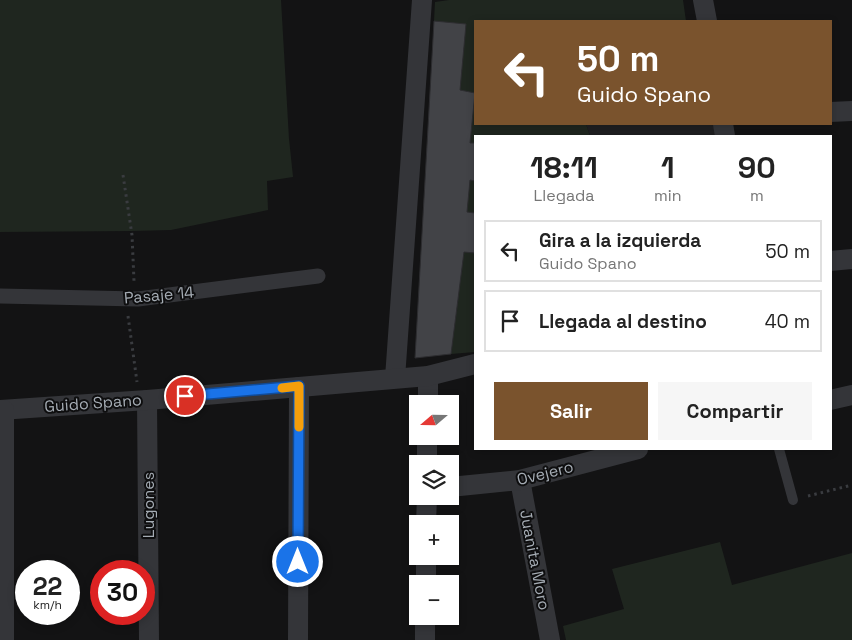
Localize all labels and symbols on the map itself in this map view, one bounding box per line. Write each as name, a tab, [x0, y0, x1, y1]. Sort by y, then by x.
street label: Pasaje 14	[123, 281, 195, 309]
pin	[164, 375, 206, 417]
street label: Guido Spano	[44, 389, 142, 417]
north arrow	[409, 395, 459, 445]
street label: Ovejero	[515, 456, 575, 490]
street label: Lugones	[138, 472, 159, 538]
street label: Juanita Moro	[515, 508, 555, 612]
position arrow	[271, 535, 323, 587]
speed limit sign: 30	[90, 560, 155, 625]

